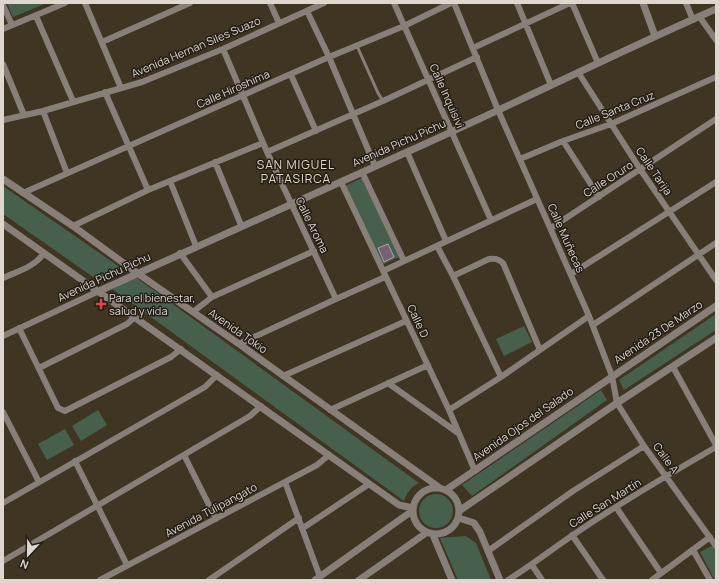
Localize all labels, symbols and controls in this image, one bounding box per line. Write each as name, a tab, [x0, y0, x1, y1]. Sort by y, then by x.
street label: Avenida Hernan Siles Suazo	[129, 12, 263, 81]
street label: Calle Inquisivi	[427, 61, 468, 130]
street label: Calle Hiroshima	[194, 66, 272, 111]
street label: Calle Santa Cruz	[573, 87, 657, 132]
street label: Avenida Pichu Pichu	[350, 115, 448, 170]
street label: Calle Tarija	[633, 144, 676, 198]
district label: SAN MIGUEL PATASIRCA	[257, 156, 335, 187]
street label: Calle Oruro	[580, 157, 636, 200]
street label: Calle Aroma	[292, 194, 332, 255]
street label: Calle Muñecas	[544, 201, 589, 275]
street label: Avenida Pichu Pichu	[55, 248, 153, 305]
place label: Para el bienestar, salud y vida	[109, 290, 195, 318]
street label: Avenida 23 De Marzo	[610, 296, 705, 367]
marker: Para el bienestar, salud y vida	[96, 299, 106, 309]
street label: Calle D	[404, 302, 433, 340]
street label: Avenida Tokio	[206, 305, 271, 357]
street label: Avenida Ojos del Salado	[469, 383, 576, 464]
street label: Calle A	[650, 439, 683, 476]
street label: Calle San Martín	[566, 474, 644, 531]
street label: Avenida Tulipangato	[162, 479, 260, 540]
north arrow	[8, 535, 48, 575]
text: N	[18, 556, 31, 573]

